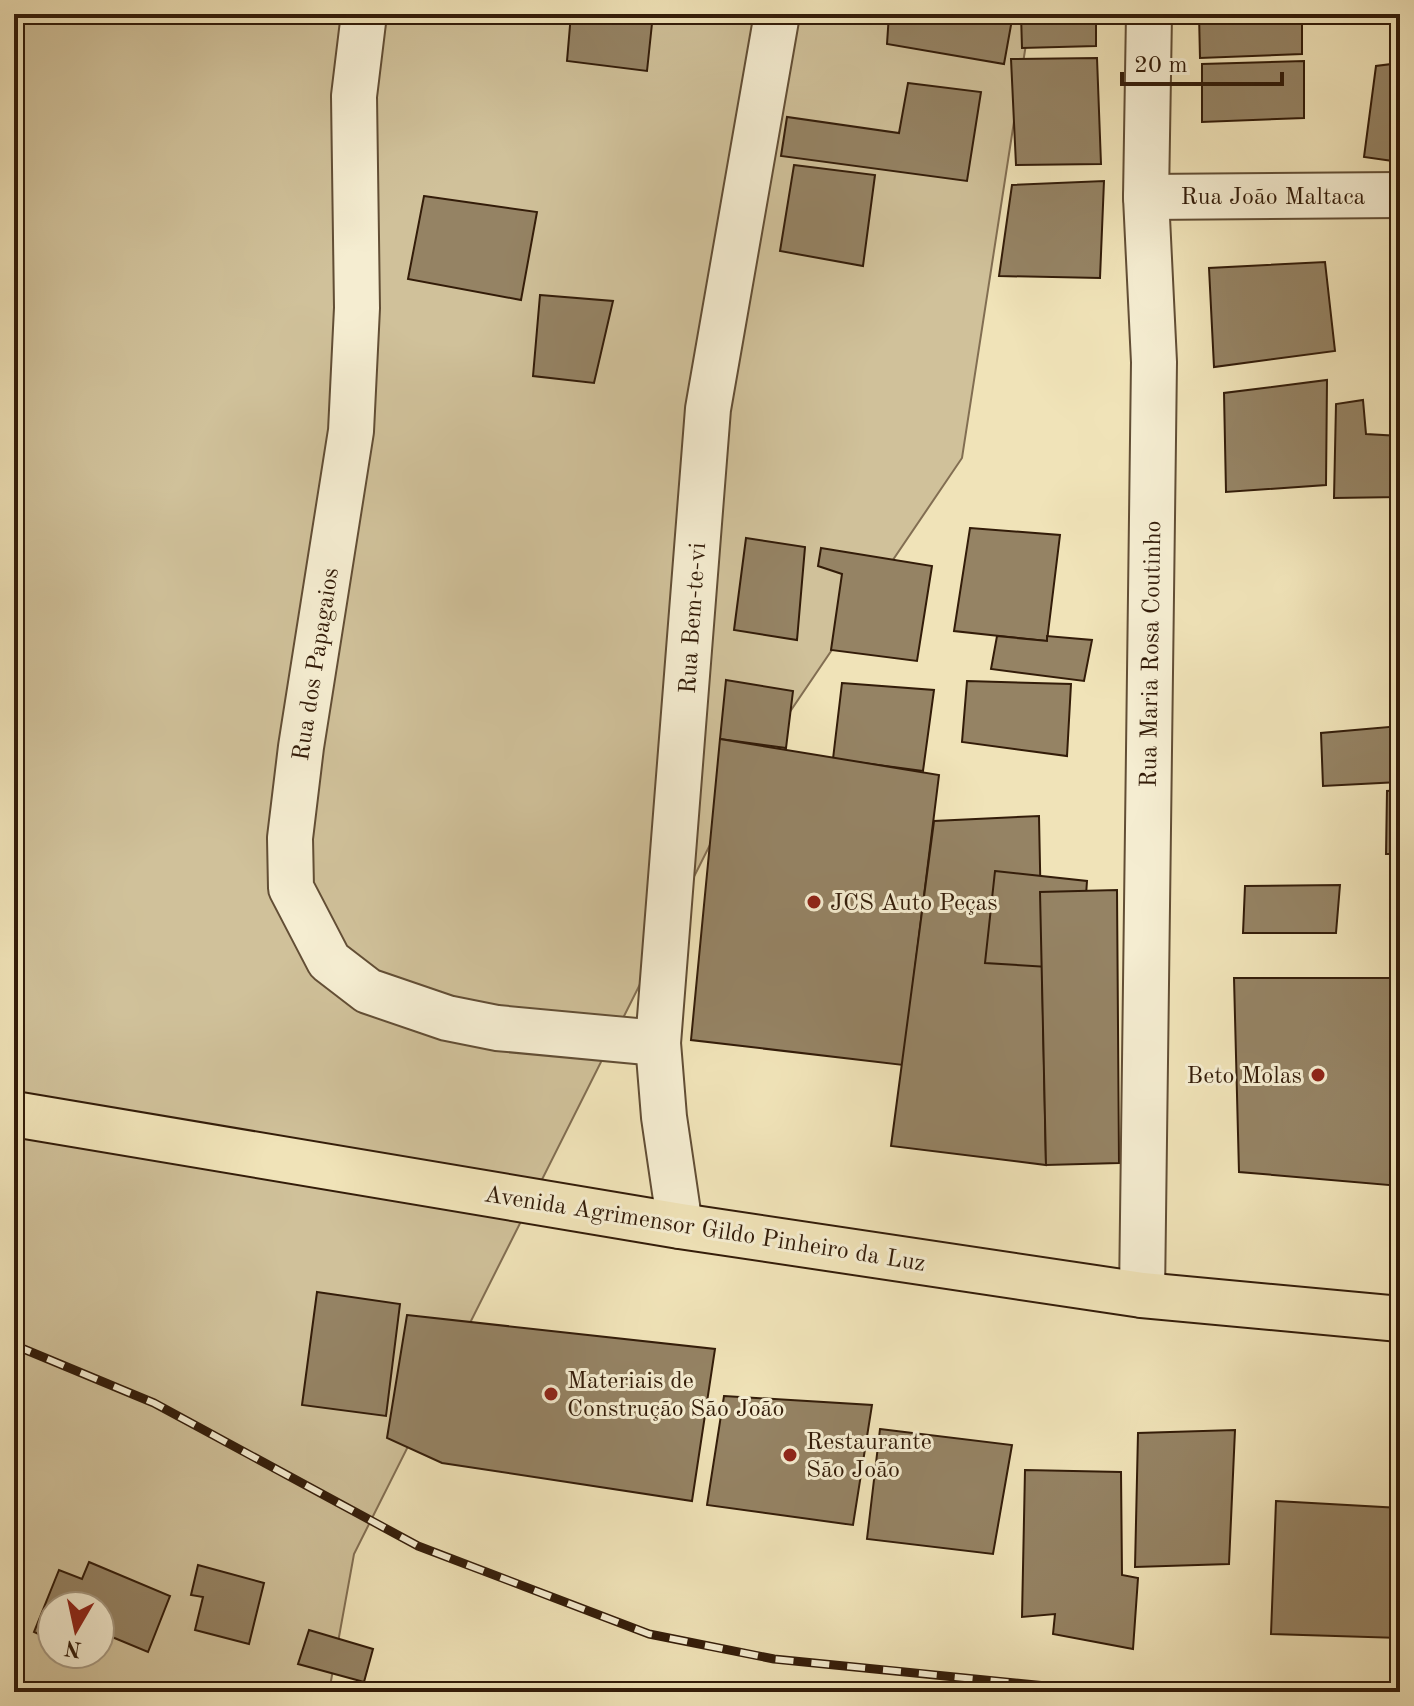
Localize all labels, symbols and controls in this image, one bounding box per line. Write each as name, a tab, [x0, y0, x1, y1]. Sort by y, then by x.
scale bar	[1122, 36, 1282, 86]
text: 20 m	[1134, 54, 1188, 78]
street label: Rua João Maltaca	[1181, 186, 1366, 210]
street label: Rua Maria Rosa Coutinho	[1138, 520, 1166, 788]
street label: Rua Bem-te-vi	[677, 542, 711, 695]
street label: Rua dos Papagaios	[290, 566, 344, 763]
place label: JCS Auto Peças	[830, 892, 998, 916]
marker: JCS Auto Peças	[805, 893, 823, 911]
place label: Beto Molas	[1187, 1065, 1302, 1089]
marker: Beto Molas	[1309, 1066, 1327, 1084]
street label: Avenida Agrimensor Gildo Pinheiro da Luz	[482, 1183, 927, 1277]
place label: Materiais de Construção São João	[567, 1370, 784, 1422]
marker: Materiais de Construção São João	[542, 1385, 560, 1403]
place label: Restaurante São João	[806, 1431, 932, 1483]
marker: Restaurante São João	[781, 1446, 799, 1464]
north arrow	[36, 1590, 116, 1670]
text: N	[63, 1636, 83, 1660]

